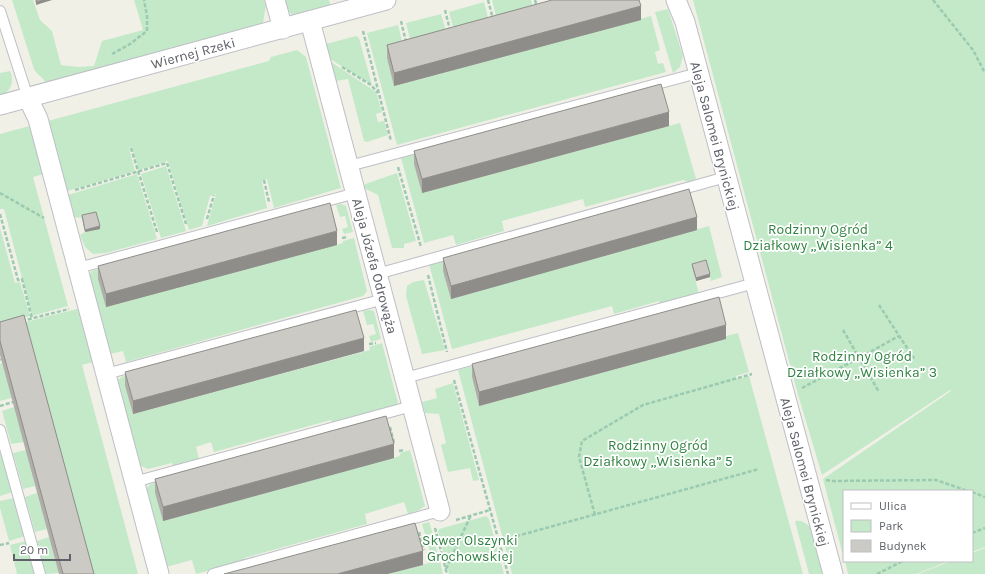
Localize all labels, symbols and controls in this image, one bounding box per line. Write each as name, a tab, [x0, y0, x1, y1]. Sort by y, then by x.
street label: Wiernej Rzeki	[149, 34, 237, 73]
street label: Aleja Salomei Brynickiej	[686, 60, 743, 213]
street label: Aleja Józefa Odrowąża	[348, 196, 401, 336]
park label: Rodzinny Ogród Działkowy „Wisienka” 4	[743, 221, 893, 254]
park label: Rodzinny Ogród Działkowy „Wisienka” 3	[787, 348, 937, 381]
street label: Aleja Salomei Brynickiej	[776, 396, 833, 549]
park label: Rodzinny Ogród Działkowy „Wisienka” 5	[583, 437, 733, 470]
legend	[843, 490, 973, 562]
text: Ulica	[879, 499, 907, 513]
text: Park	[879, 519, 904, 533]
park label: Skwer Olszynki Grochowskiej	[422, 532, 518, 565]
scale bar	[14, 536, 70, 562]
text: Budynek	[879, 539, 927, 553]
text: 20 m	[20, 543, 48, 557]

